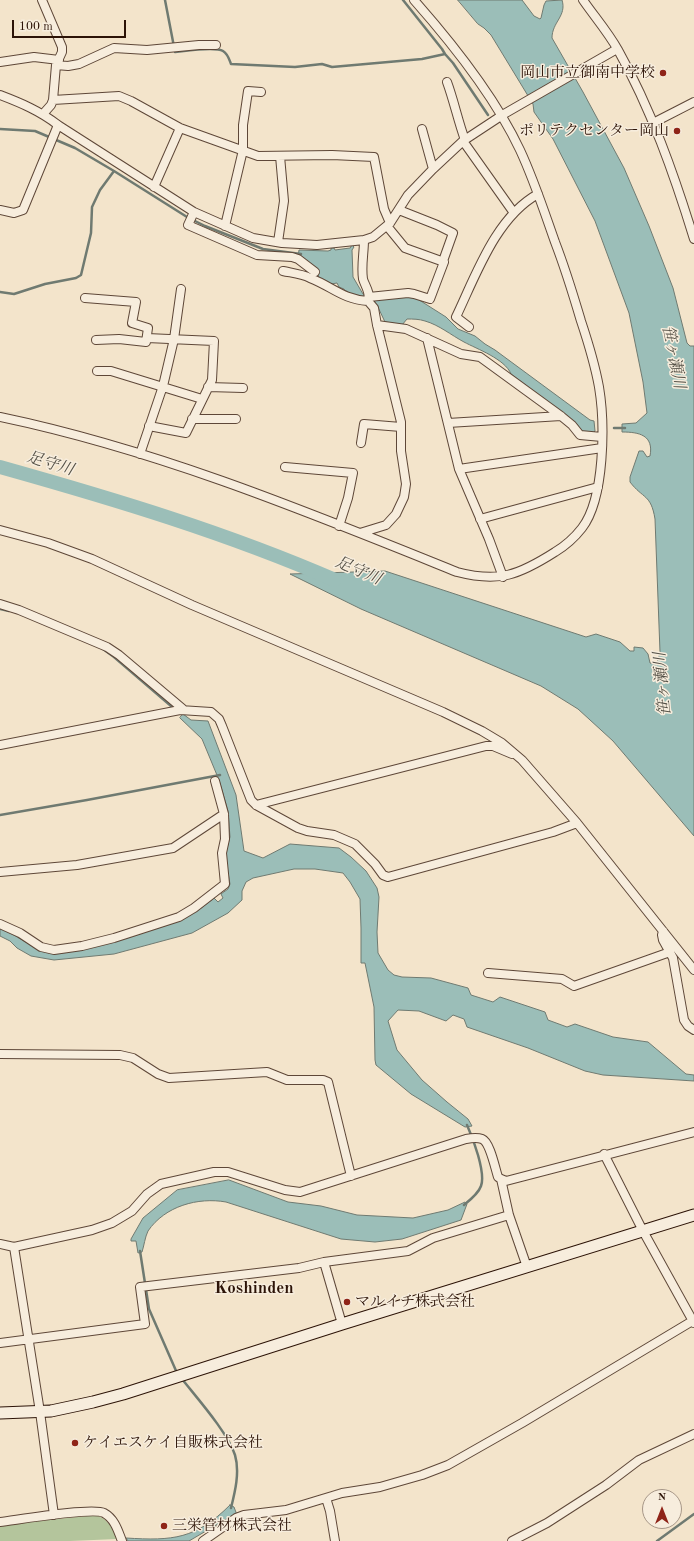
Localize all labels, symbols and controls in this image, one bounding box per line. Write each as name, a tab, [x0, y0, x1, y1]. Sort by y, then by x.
scale bar	[14, 12, 128, 38]
text: 100 m	[19, 21, 53, 33]
place label: 岡山市立御南中学校	[520, 64, 655, 82]
marker: 岡山市立御南中学校	[658, 68, 668, 78]
place label: ポリテクセンター岡山	[519, 122, 669, 140]
marker: ポリテクセンター岡山	[672, 126, 682, 136]
water label: 笹ヶ瀬川	[657, 324, 689, 390]
water label: 足守川	[24, 448, 76, 480]
water label: 足守川	[332, 553, 384, 589]
water label: 笹ヶ瀬川	[651, 651, 675, 717]
district label: Koshinden	[214, 1279, 294, 1299]
place label: マルイチ株式会社	[355, 1293, 475, 1311]
marker: マルイチ株式会社	[342, 1297, 352, 1307]
place label: ケイエスケイ自販株式会社	[83, 1434, 263, 1452]
marker: ケイエスケイ自販株式会社	[70, 1438, 80, 1448]
north arrow	[642, 1489, 682, 1529]
text: N	[658, 1492, 666, 1503]
place label: 三栄管材株式会社	[172, 1517, 292, 1535]
marker: 三栄管材株式会社	[159, 1521, 169, 1531]

